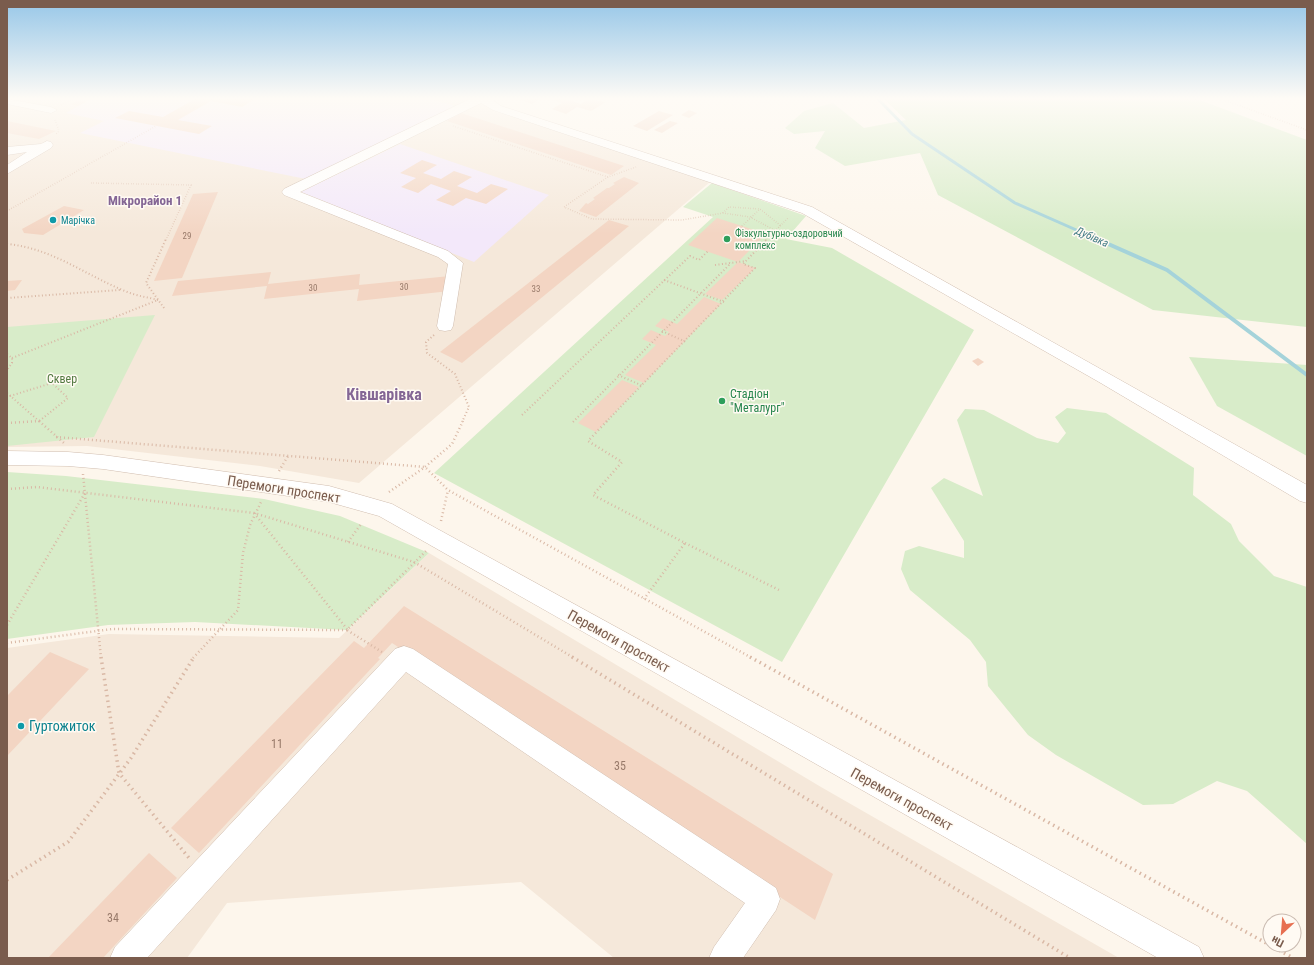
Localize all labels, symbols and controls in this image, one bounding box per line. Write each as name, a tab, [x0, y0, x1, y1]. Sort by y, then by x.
district label: Мікрорайон 1	[108, 193, 182, 208]
marker: Марічка	[48, 215, 58, 225]
place label: Марічка	[61, 215, 95, 226]
water label: Дубівка	[1073, 224, 1111, 250]
place label: Фізкультурно-оздоровчий комплекс	[735, 227, 843, 251]
house number: 29	[183, 231, 191, 241]
marker: Фізкультурно-оздоровчий комплекс	[722, 234, 732, 244]
house number: 30	[400, 282, 408, 292]
house number: 30	[309, 283, 317, 293]
house number: 33	[532, 284, 540, 294]
park label: Сквер	[47, 372, 77, 386]
district label: Ківшарівка	[346, 385, 422, 404]
place label: Стадіон "Металург"	[730, 387, 785, 415]
marker: Стадіон "Металург"	[717, 396, 727, 406]
street label: Перемоги проспект	[226, 472, 342, 506]
street label: Перемоги проспект	[565, 606, 673, 676]
place label: Гуртожиток	[29, 718, 96, 734]
marker: Гуртожиток	[16, 721, 26, 731]
house number: 11	[271, 737, 283, 751]
house number: 35	[614, 759, 626, 773]
street label: Перемоги проспект	[848, 764, 956, 834]
house number: 34	[107, 911, 119, 925]
north arrow	[1262, 913, 1302, 953]
text: Пн	[1269, 933, 1286, 950]

